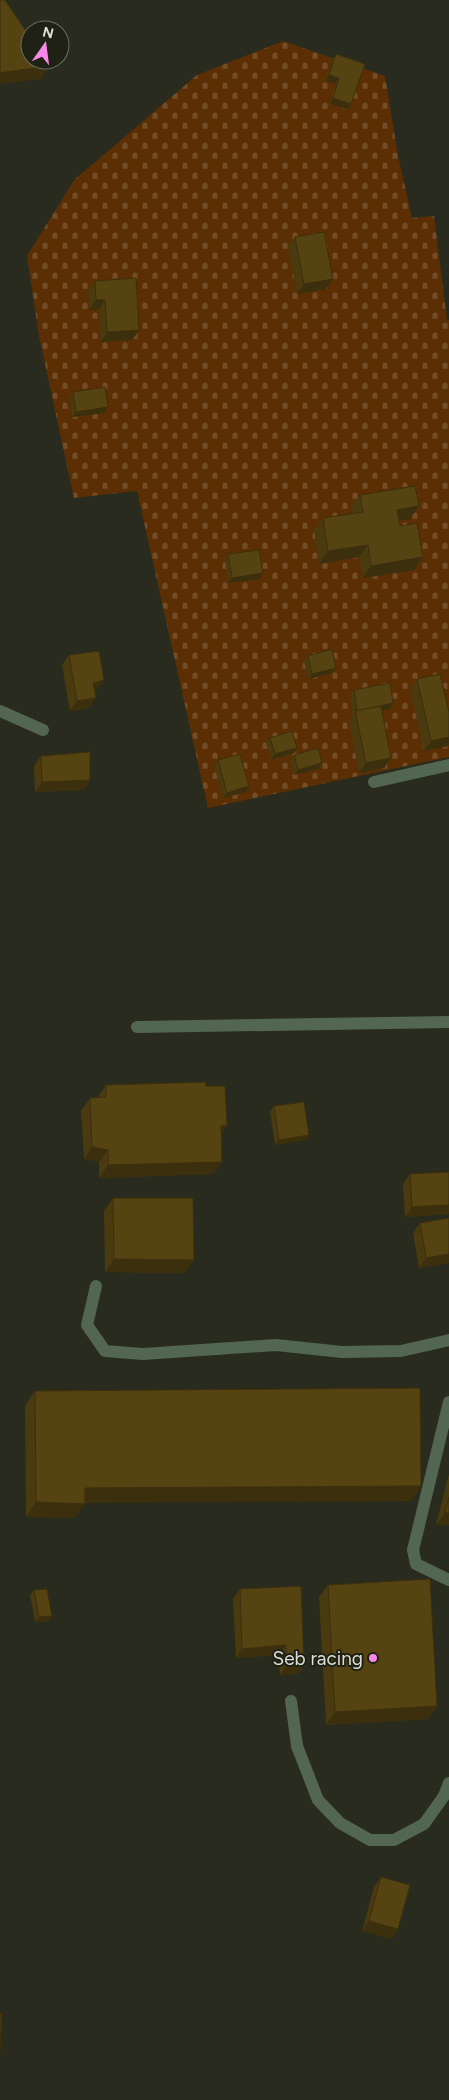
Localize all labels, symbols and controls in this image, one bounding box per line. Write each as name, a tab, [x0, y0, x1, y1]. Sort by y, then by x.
north arrow	[20, 20, 70, 70]
text: N	[41, 23, 55, 42]
place label: Seb racing	[273, 1647, 363, 1670]
marker: Seb racing	[367, 1652, 379, 1664]

